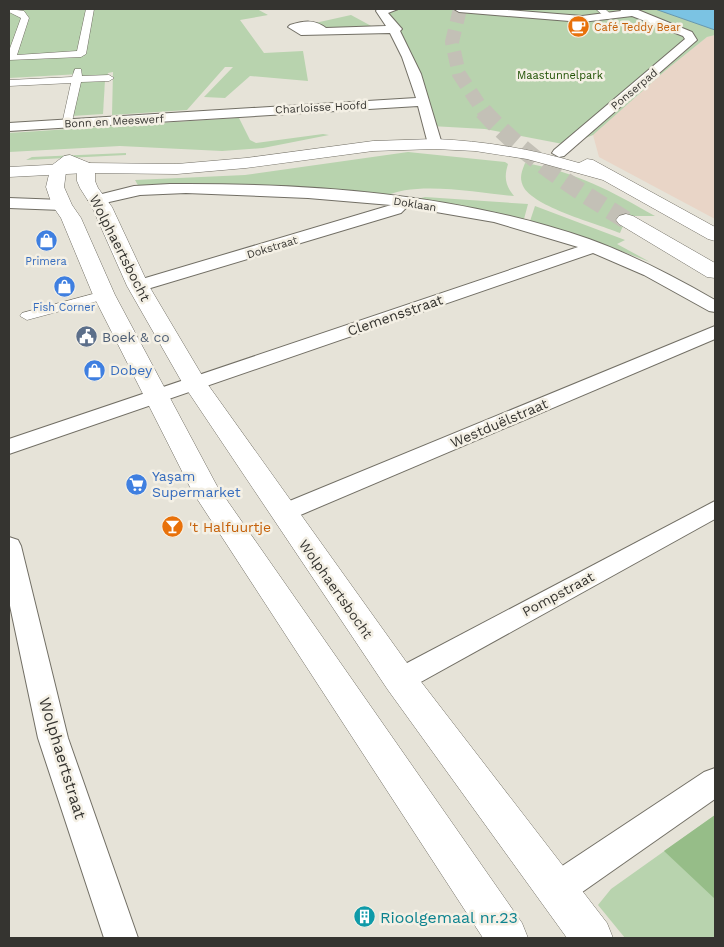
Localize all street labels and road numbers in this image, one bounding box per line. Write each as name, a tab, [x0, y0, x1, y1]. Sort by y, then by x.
street label: Ponserpad	[608, 66, 660, 113]
street label: Charloisse Hoofd	[275, 99, 367, 116]
street label: Bonn en Meeswerf	[64, 112, 165, 131]
street label: Wolphaertsbocht	[86, 192, 154, 304]
street label: Doklaan	[392, 195, 437, 214]
street label: Dokstraat	[245, 234, 299, 261]
street label: Clemensstraat	[345, 291, 445, 339]
street label: Westduëlstraat	[448, 395, 550, 451]
street label: Wolphaertsbocht	[296, 536, 376, 642]
street label: Pompstraat	[519, 568, 597, 620]
street label: Wolphaertstraat	[35, 695, 90, 822]

